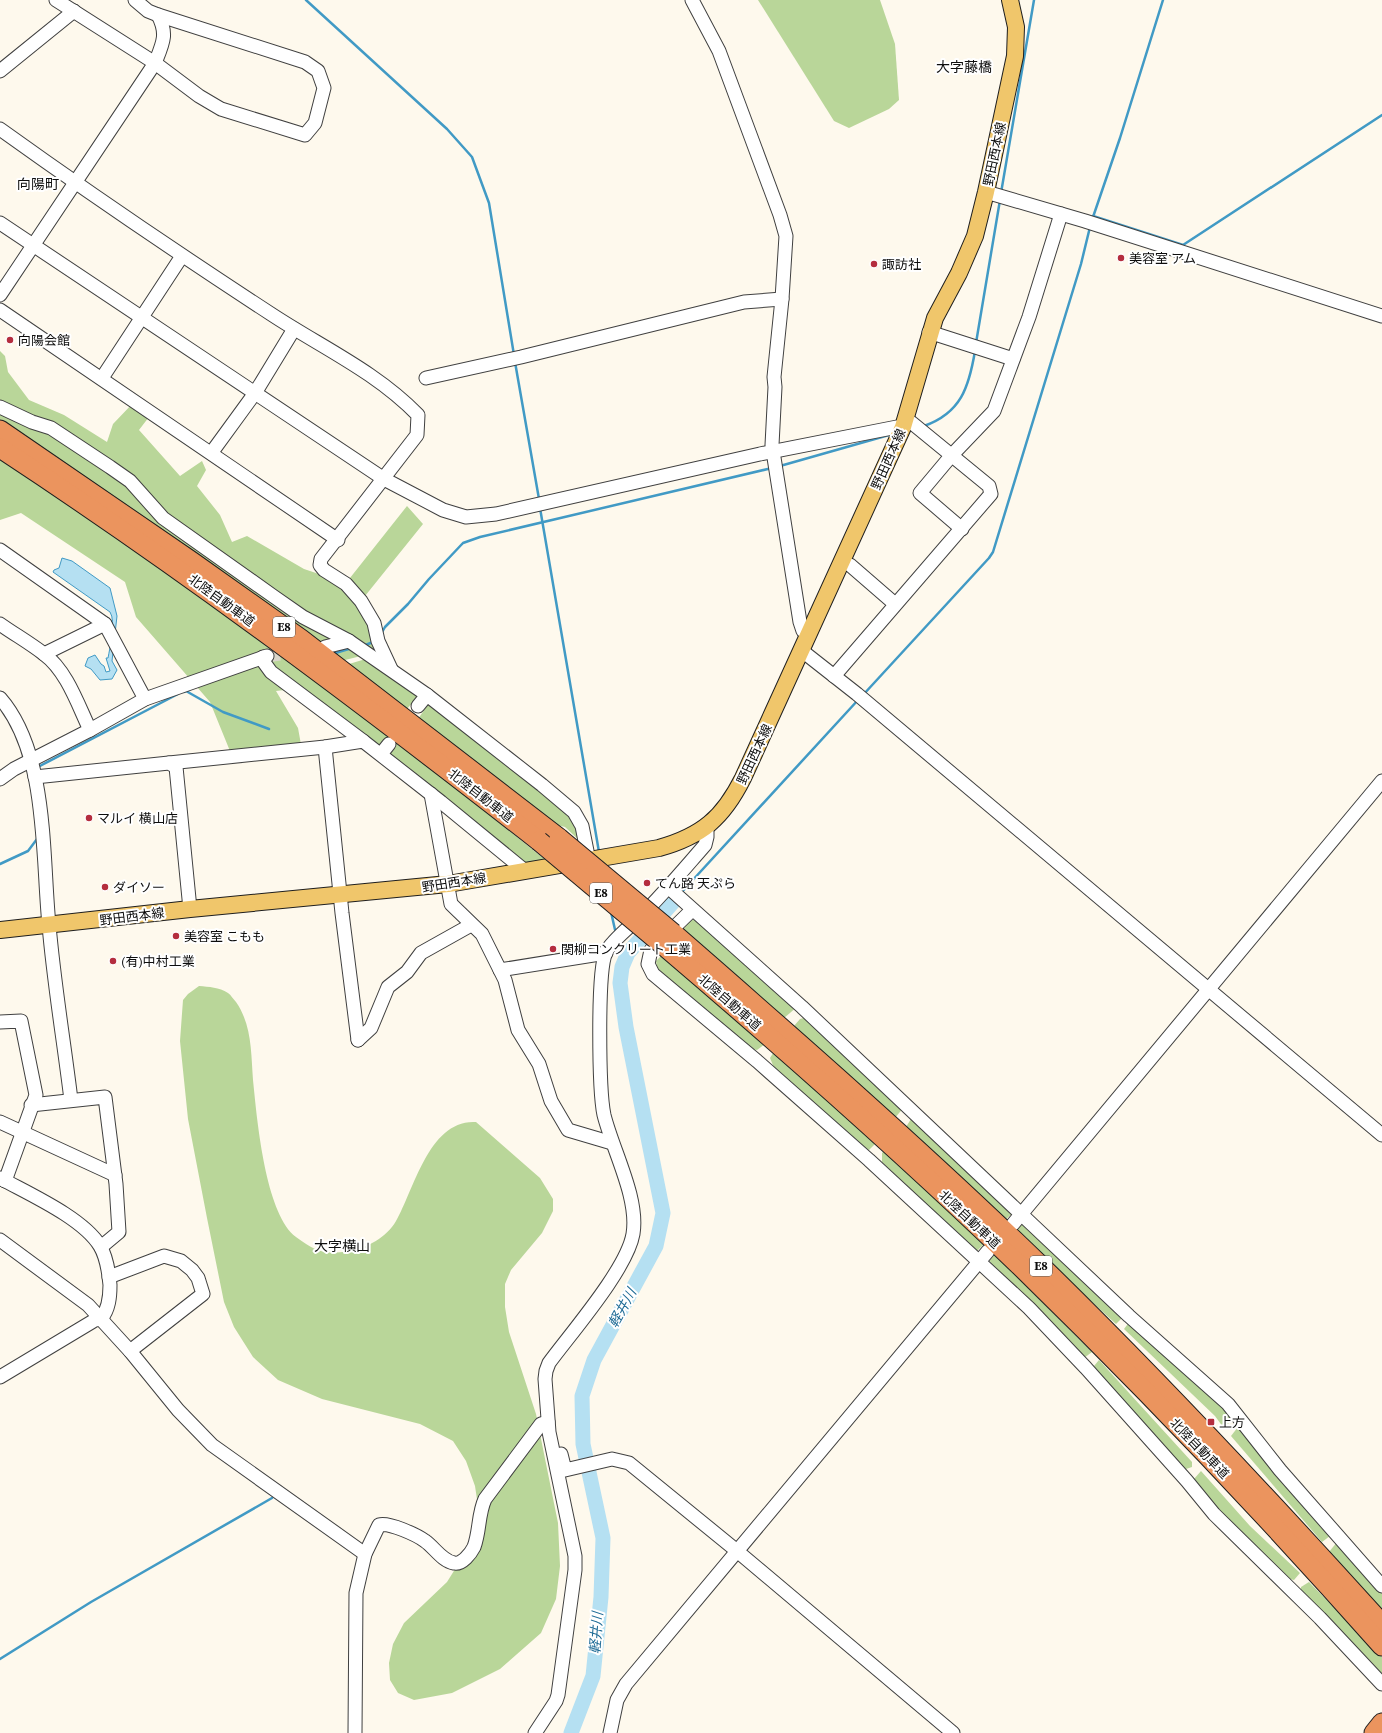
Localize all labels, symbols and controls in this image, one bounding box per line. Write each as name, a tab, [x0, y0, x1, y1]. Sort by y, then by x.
district label: 大字藤橋	[936, 57, 992, 77]
street label: 野田西本線	[979, 121, 1010, 188]
district label: 向陽町	[17, 174, 59, 194]
place label: 美容室 アム	[1129, 250, 1196, 267]
marker: 美容室 アム	[1116, 253, 1126, 263]
place label: 諏訪社	[882, 256, 921, 273]
marker: 諏訪社	[869, 259, 879, 269]
place label: 向陽会館	[18, 332, 70, 349]
marker: 向陽会館	[5, 335, 15, 345]
street label: 野田西本線	[867, 426, 909, 492]
street label: 北陸自動車道	[185, 571, 258, 630]
road number: E8	[273, 617, 295, 637]
street label: 野田西本線	[733, 721, 776, 787]
street label: 北陸自動車道	[445, 765, 517, 826]
place label: マルイ 横山店	[97, 810, 178, 827]
marker: マルイ 横山店	[84, 813, 94, 823]
street label: 野田西本線	[421, 869, 488, 896]
place label: てん路 天ぷら	[655, 875, 736, 892]
marker: てん路 天ぷら	[642, 878, 652, 888]
place label: ダイソー	[113, 879, 165, 896]
marker: ダイソー	[100, 882, 110, 892]
road number: E8	[590, 883, 612, 903]
street label: 野田西本線	[99, 904, 165, 929]
place label: 美容室 こもも	[184, 928, 265, 945]
marker: 美容室 こもも	[171, 931, 181, 941]
place label: 関柳コンクリート工業	[561, 941, 691, 958]
marker: 関柳コンクリート工業	[548, 944, 558, 954]
place label: (有)中村工業	[121, 953, 195, 970]
marker: (有)中村工業	[108, 956, 118, 966]
street label: 北陸自動車道	[695, 970, 765, 1034]
street label: 北陸自動車道	[935, 1187, 1004, 1252]
district label: 大字横山	[314, 1236, 370, 1256]
road number: E8	[1030, 1256, 1052, 1276]
water label: 軽井川	[603, 1283, 642, 1331]
street label: 北陸自動車道	[1166, 1414, 1233, 1482]
place label: 上方	[1219, 1414, 1245, 1431]
marker: 上方	[1206, 1417, 1216, 1427]
water label: 軽井川	[585, 1609, 608, 1655]

